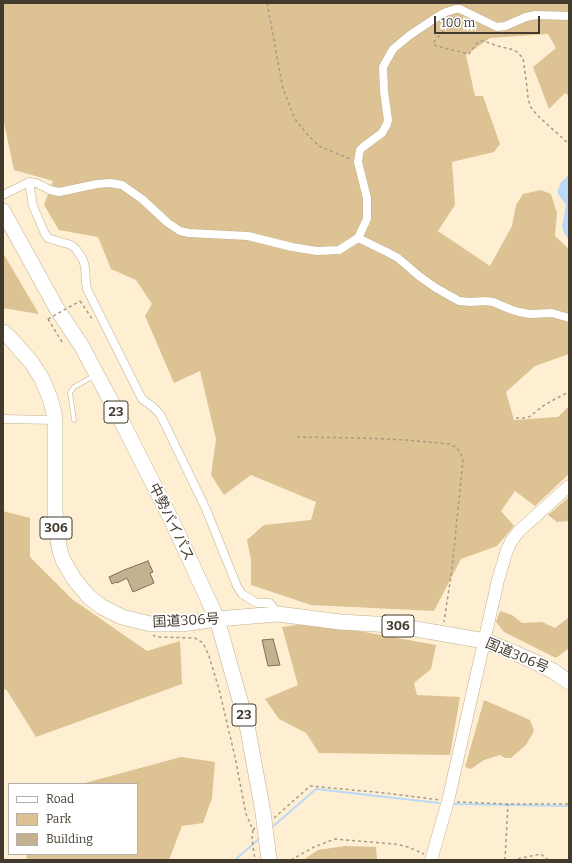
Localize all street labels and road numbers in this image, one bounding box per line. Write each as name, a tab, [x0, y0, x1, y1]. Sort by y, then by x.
road number: 23	[104, 401, 128, 423]
street label: 中勢バイパス	[145, 481, 197, 563]
road number: 306	[40, 517, 72, 539]
street label: 国道306号	[152, 611, 220, 631]
road number: 306	[382, 615, 414, 637]
street label: 国道306号	[483, 635, 551, 677]
road number: 23	[232, 704, 256, 726]

